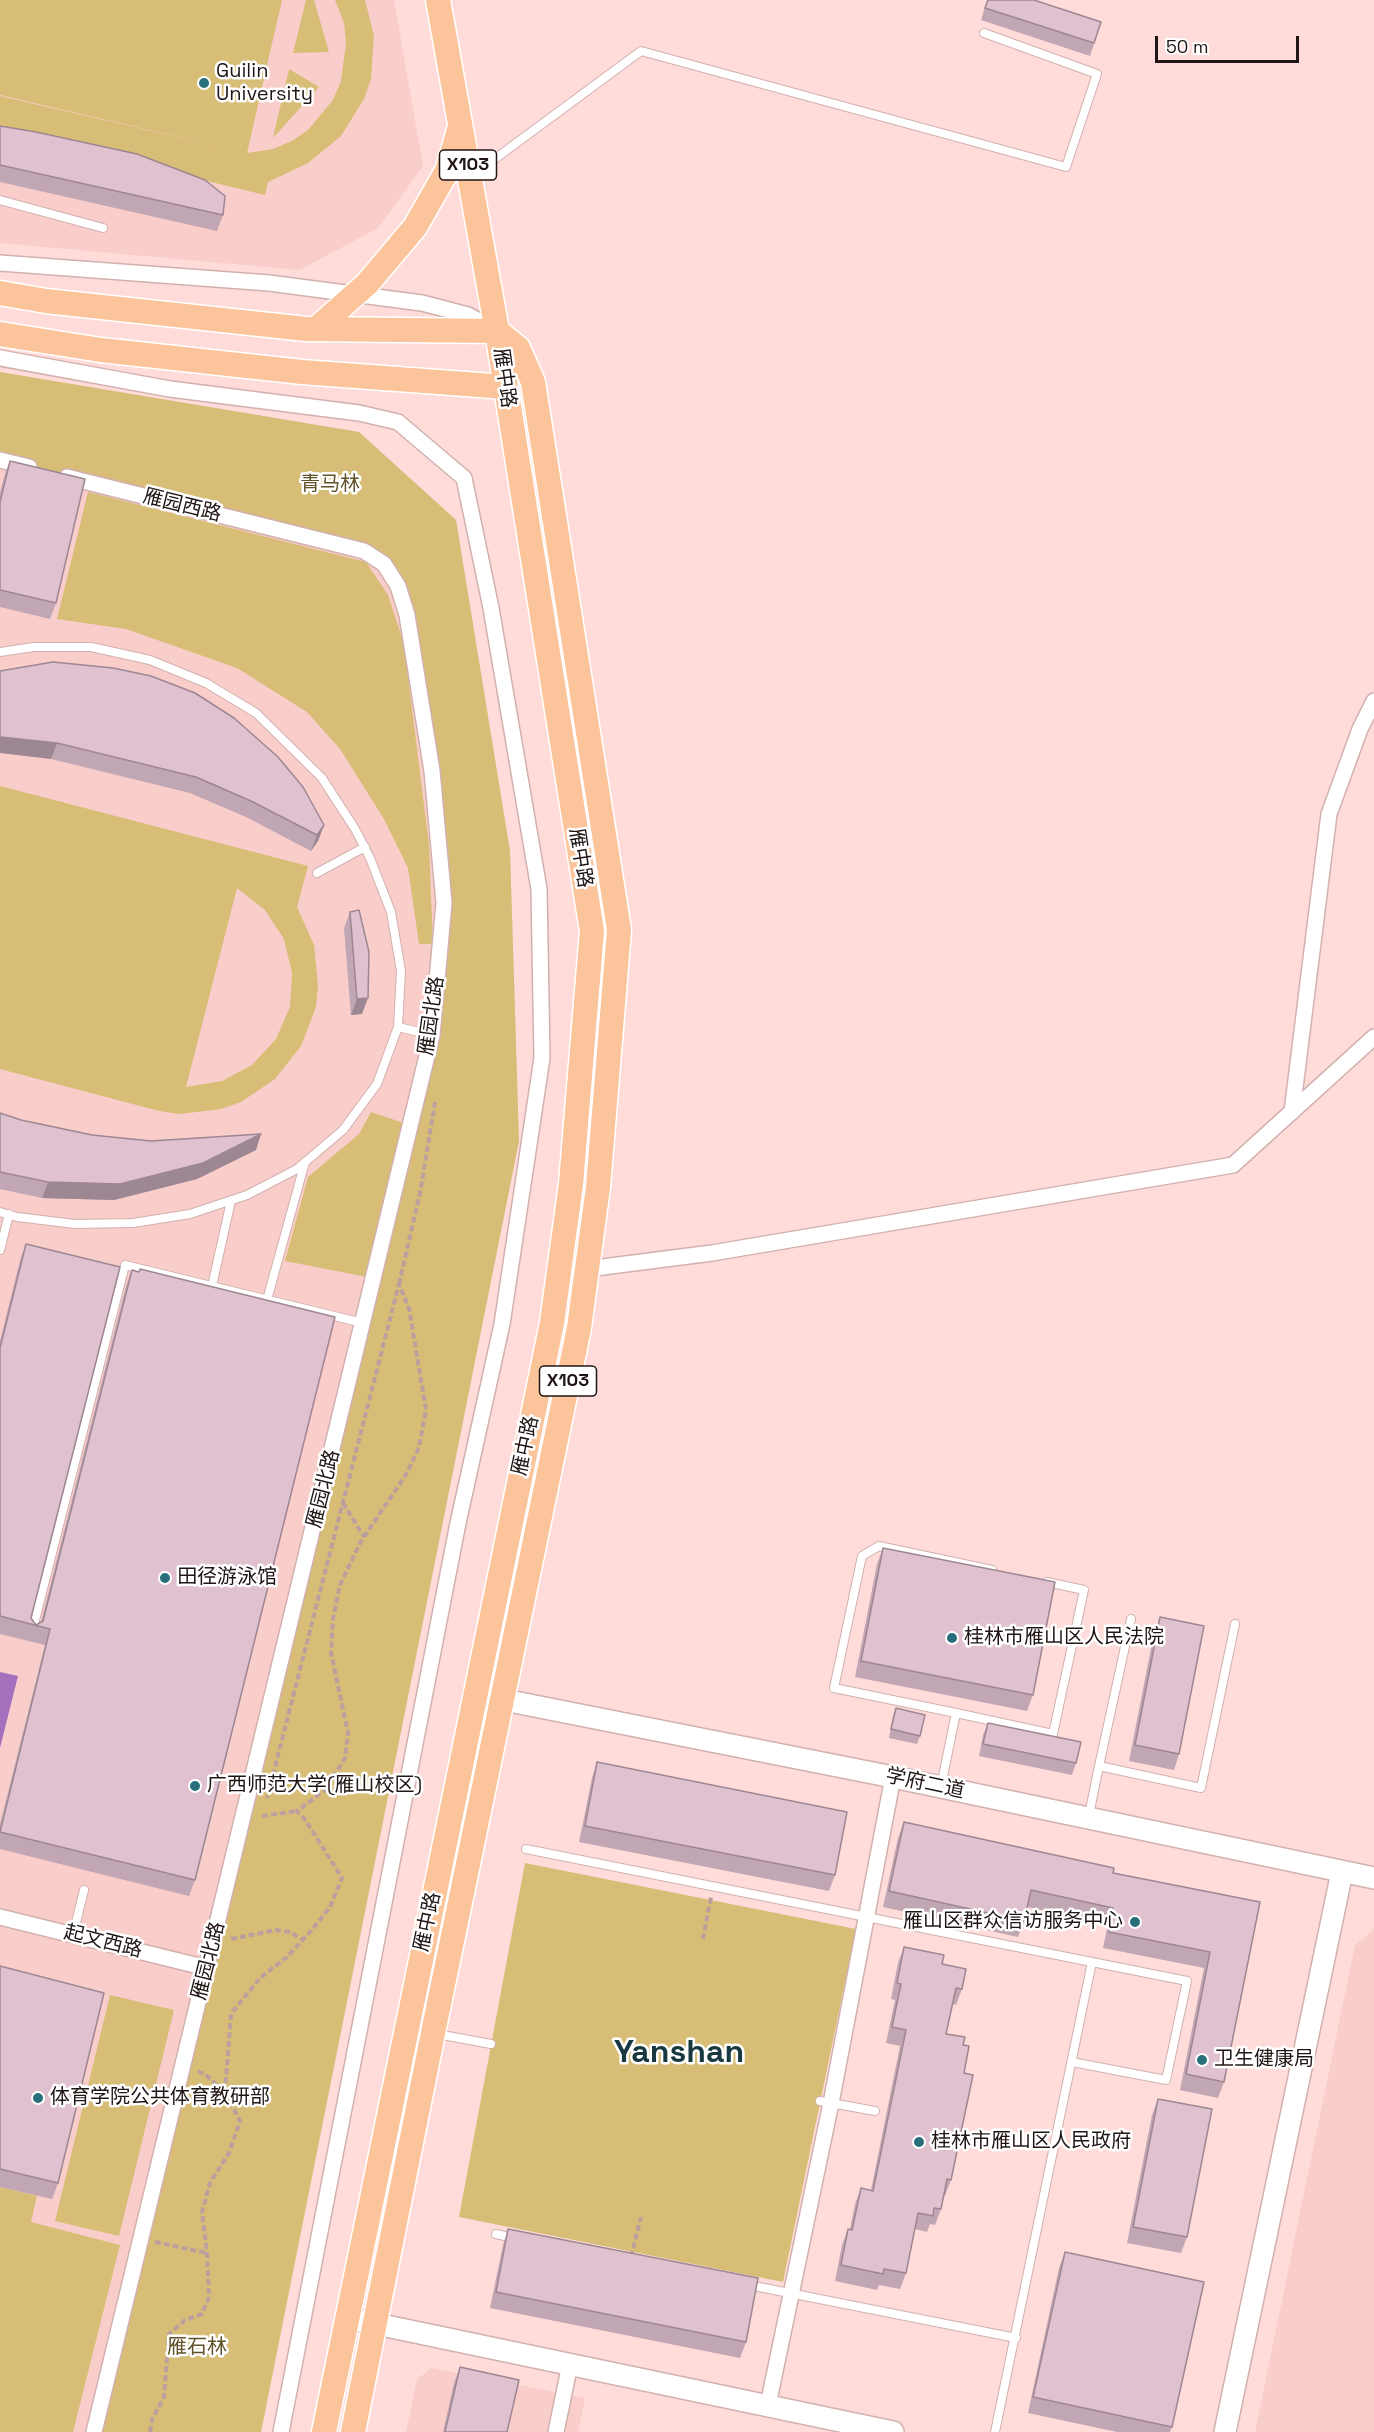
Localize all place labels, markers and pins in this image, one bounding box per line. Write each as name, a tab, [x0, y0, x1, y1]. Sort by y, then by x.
place label: Guilin University	[216, 60, 313, 107]
marker: Guilin University	[197, 76, 211, 90]
place label: 田径游泳馆	[177, 1566, 277, 1590]
marker: 田径游泳馆	[158, 1571, 172, 1585]
place label: 桂林市雁山区人民法院	[964, 1626, 1164, 1650]
marker: 桂林市雁山区人民法院	[945, 1631, 959, 1645]
place label: 广西师范大学(雁山校区)	[207, 1774, 422, 1798]
marker: 广西师范大学(雁山校区)	[188, 1779, 202, 1793]
place label: 雁山区群众信访服务中心	[903, 1910, 1123, 1934]
marker: 雁山区群众信访服务中心	[1128, 1915, 1142, 1929]
place label: 卫生健康局	[1214, 2048, 1314, 2072]
marker: 卫生健康局	[1195, 2053, 1209, 2067]
place label: 体育学院公共体育教研部	[50, 2086, 270, 2110]
marker: 体育学院公共体育教研部	[31, 2091, 45, 2105]
place label: 桂林市雁山区人民政府	[931, 2130, 1131, 2154]
marker: 桂林市雁山区人民政府	[912, 2135, 926, 2149]

